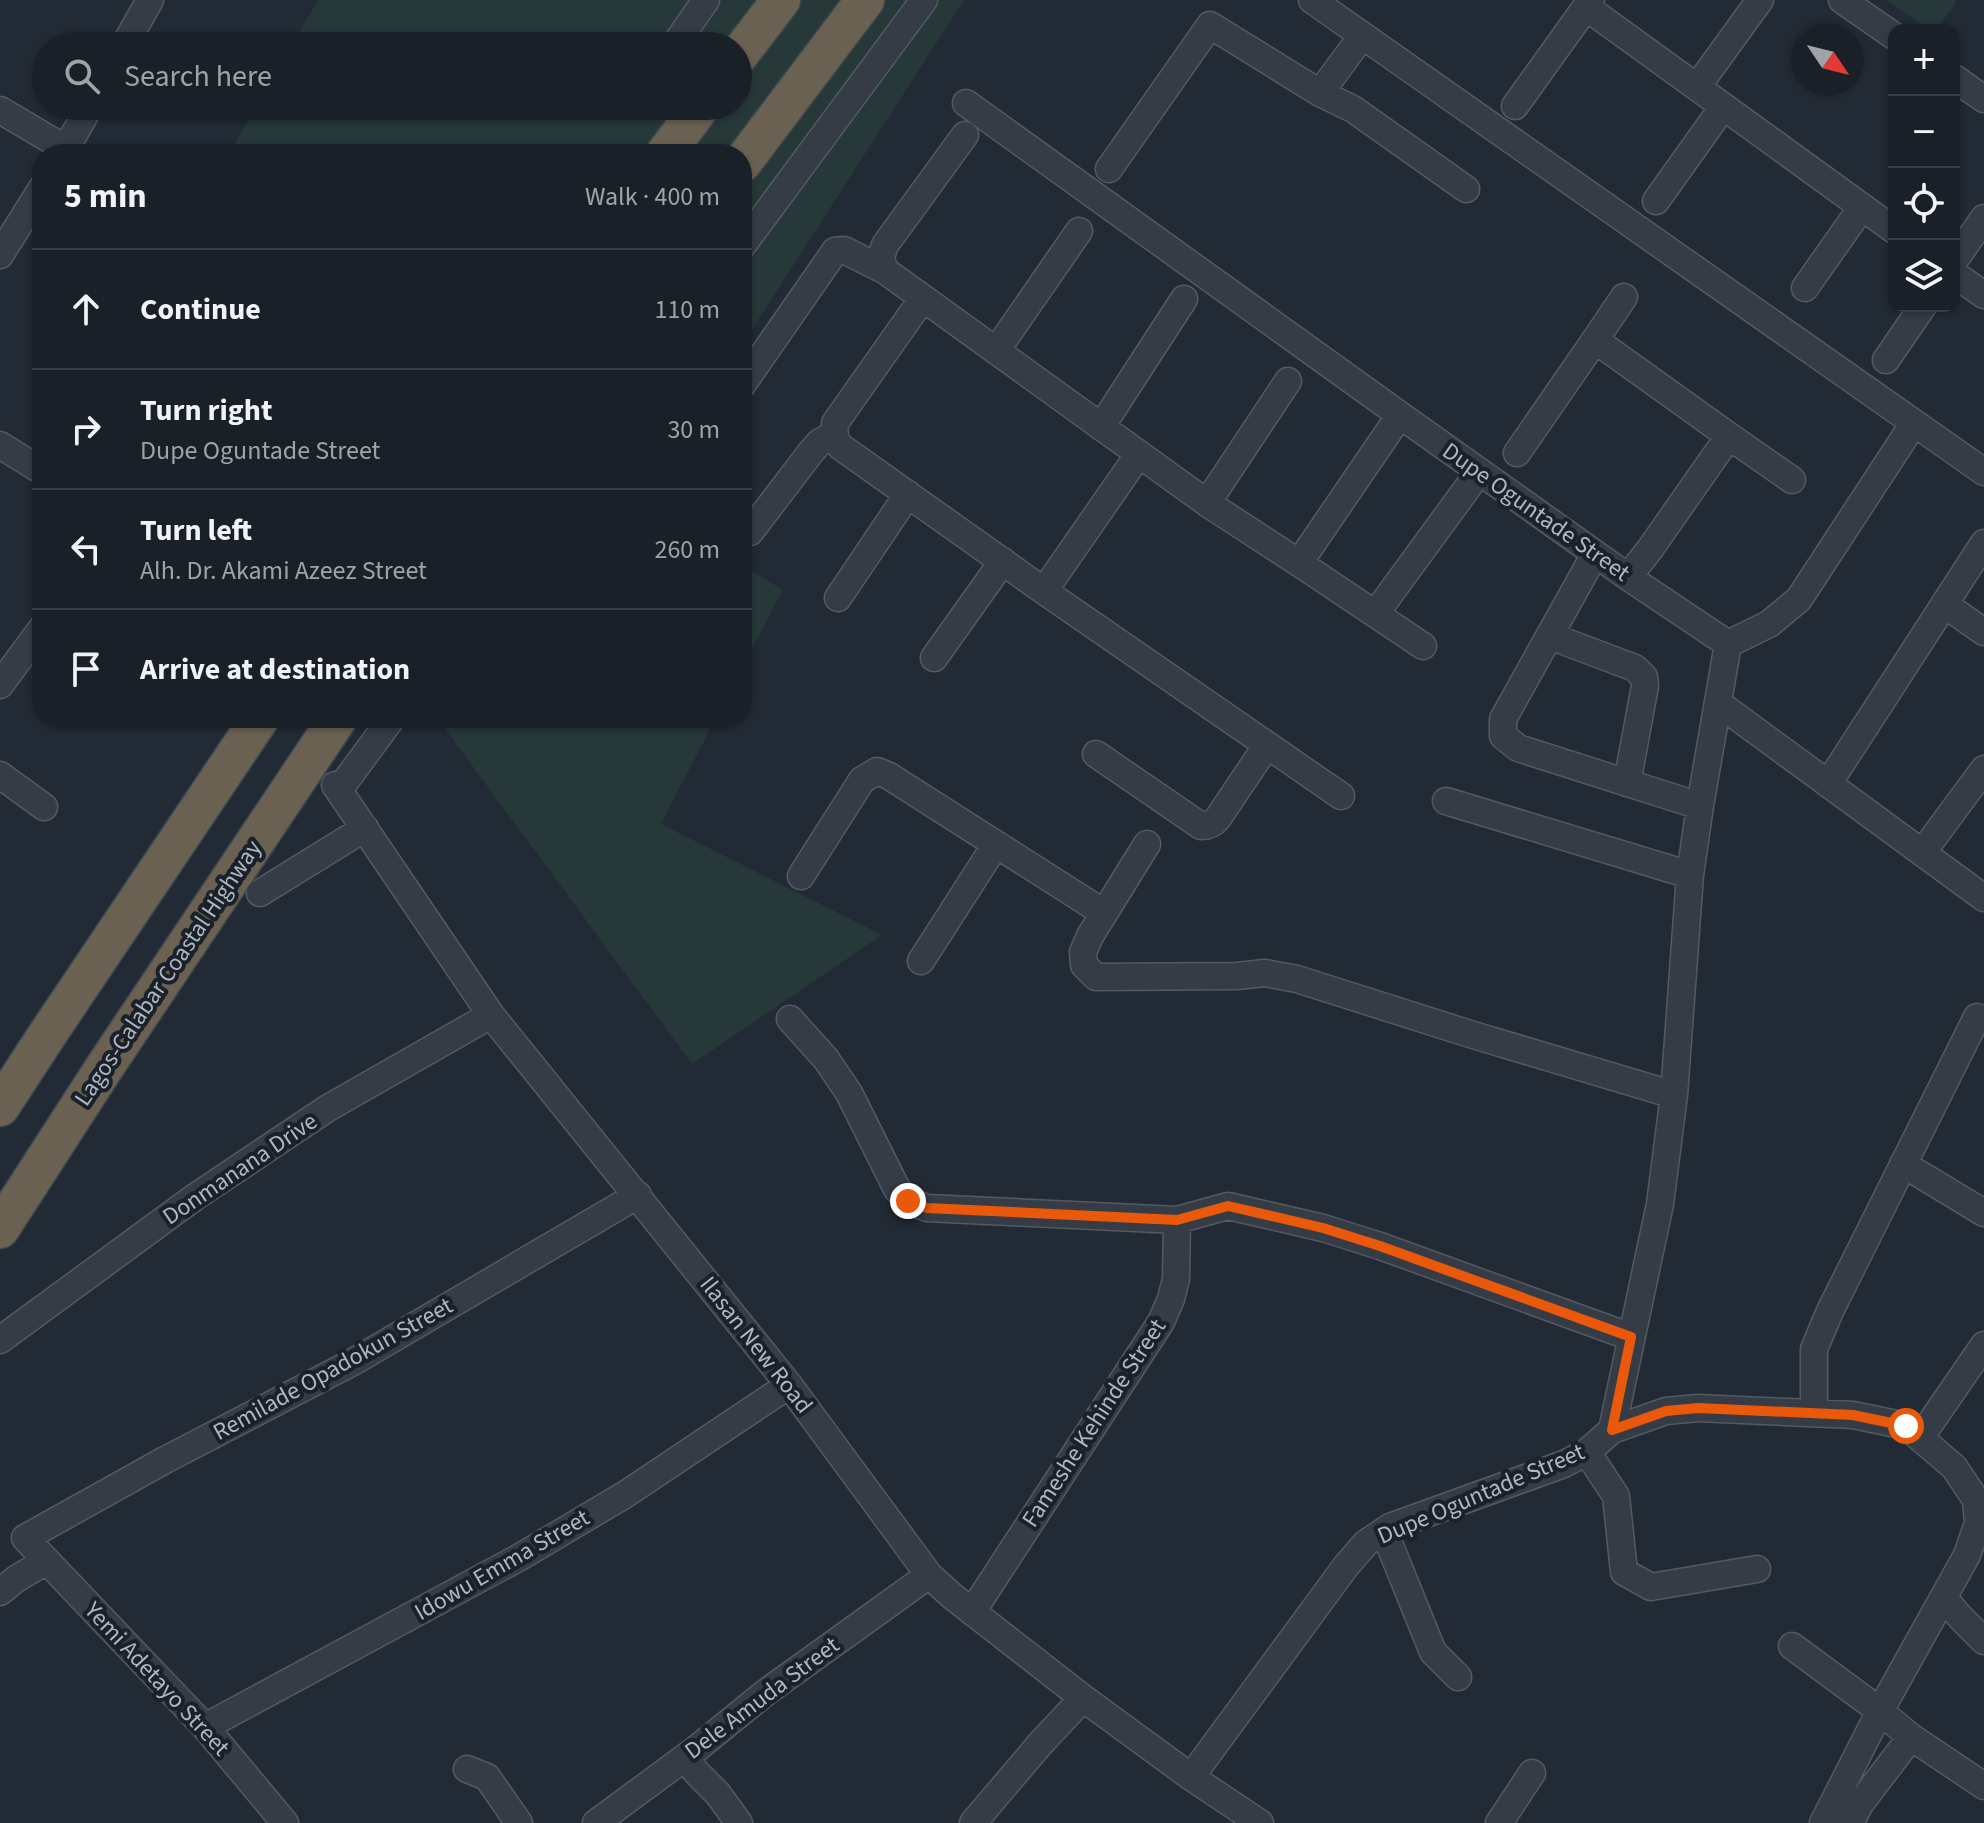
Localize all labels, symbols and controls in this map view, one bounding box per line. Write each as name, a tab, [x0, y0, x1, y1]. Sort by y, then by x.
north arrow	[1792, 24, 1864, 96]
map controls	[1888, 24, 1960, 312]
button: +	[1888, 24, 1960, 96]
search box	[32, 32, 752, 120]
icon: search	[60, 54, 104, 98]
text: Search here	[124, 55, 272, 98]
button: −	[1888, 96, 1960, 168]
button: locate	[1888, 168, 1960, 240]
text: 5 min	[64, 172, 147, 221]
text: Walk · 400 m	[585, 178, 720, 215]
button: layers	[1888, 240, 1960, 312]
icon: ahead	[64, 287, 108, 331]
text: Continue	[140, 288, 261, 331]
text: 110 m	[654, 291, 720, 328]
text: Turn right	[140, 389, 272, 432]
icon: right	[64, 407, 108, 451]
text: 30 m	[667, 411, 720, 448]
text: Dupe Oguntade Street	[140, 432, 380, 469]
street label: Dupe Oguntade Street	[1435, 434, 1637, 590]
text: Turn left	[140, 509, 252, 552]
icon: left	[64, 527, 108, 571]
text: 260 m	[654, 531, 720, 568]
text: Alh. Dr. Akami Azeez Street	[140, 552, 427, 589]
icon: arrive	[64, 647, 108, 691]
text: Arrive at destination	[140, 648, 410, 691]
street label: Lagos-Calabar Coastal Highway	[66, 833, 270, 1113]
street label: Donmanana Drive	[156, 1104, 324, 1234]
route end	[890, 1183, 926, 1219]
street label: Ilasan New Road	[691, 1269, 821, 1421]
street label: Remilade Opadokun Street	[207, 1288, 459, 1450]
street label: Fameshe Kehinde Street	[1013, 1312, 1175, 1534]
route start	[1888, 1408, 1924, 1444]
street label: Dupe Oguntade Street	[1372, 1435, 1590, 1553]
street label: Idowu Emma Street	[408, 1501, 596, 1629]
street label: Yemi Adetayo Street	[75, 1593, 238, 1764]
street label: Dele Amuda Street	[677, 1628, 847, 1768]

